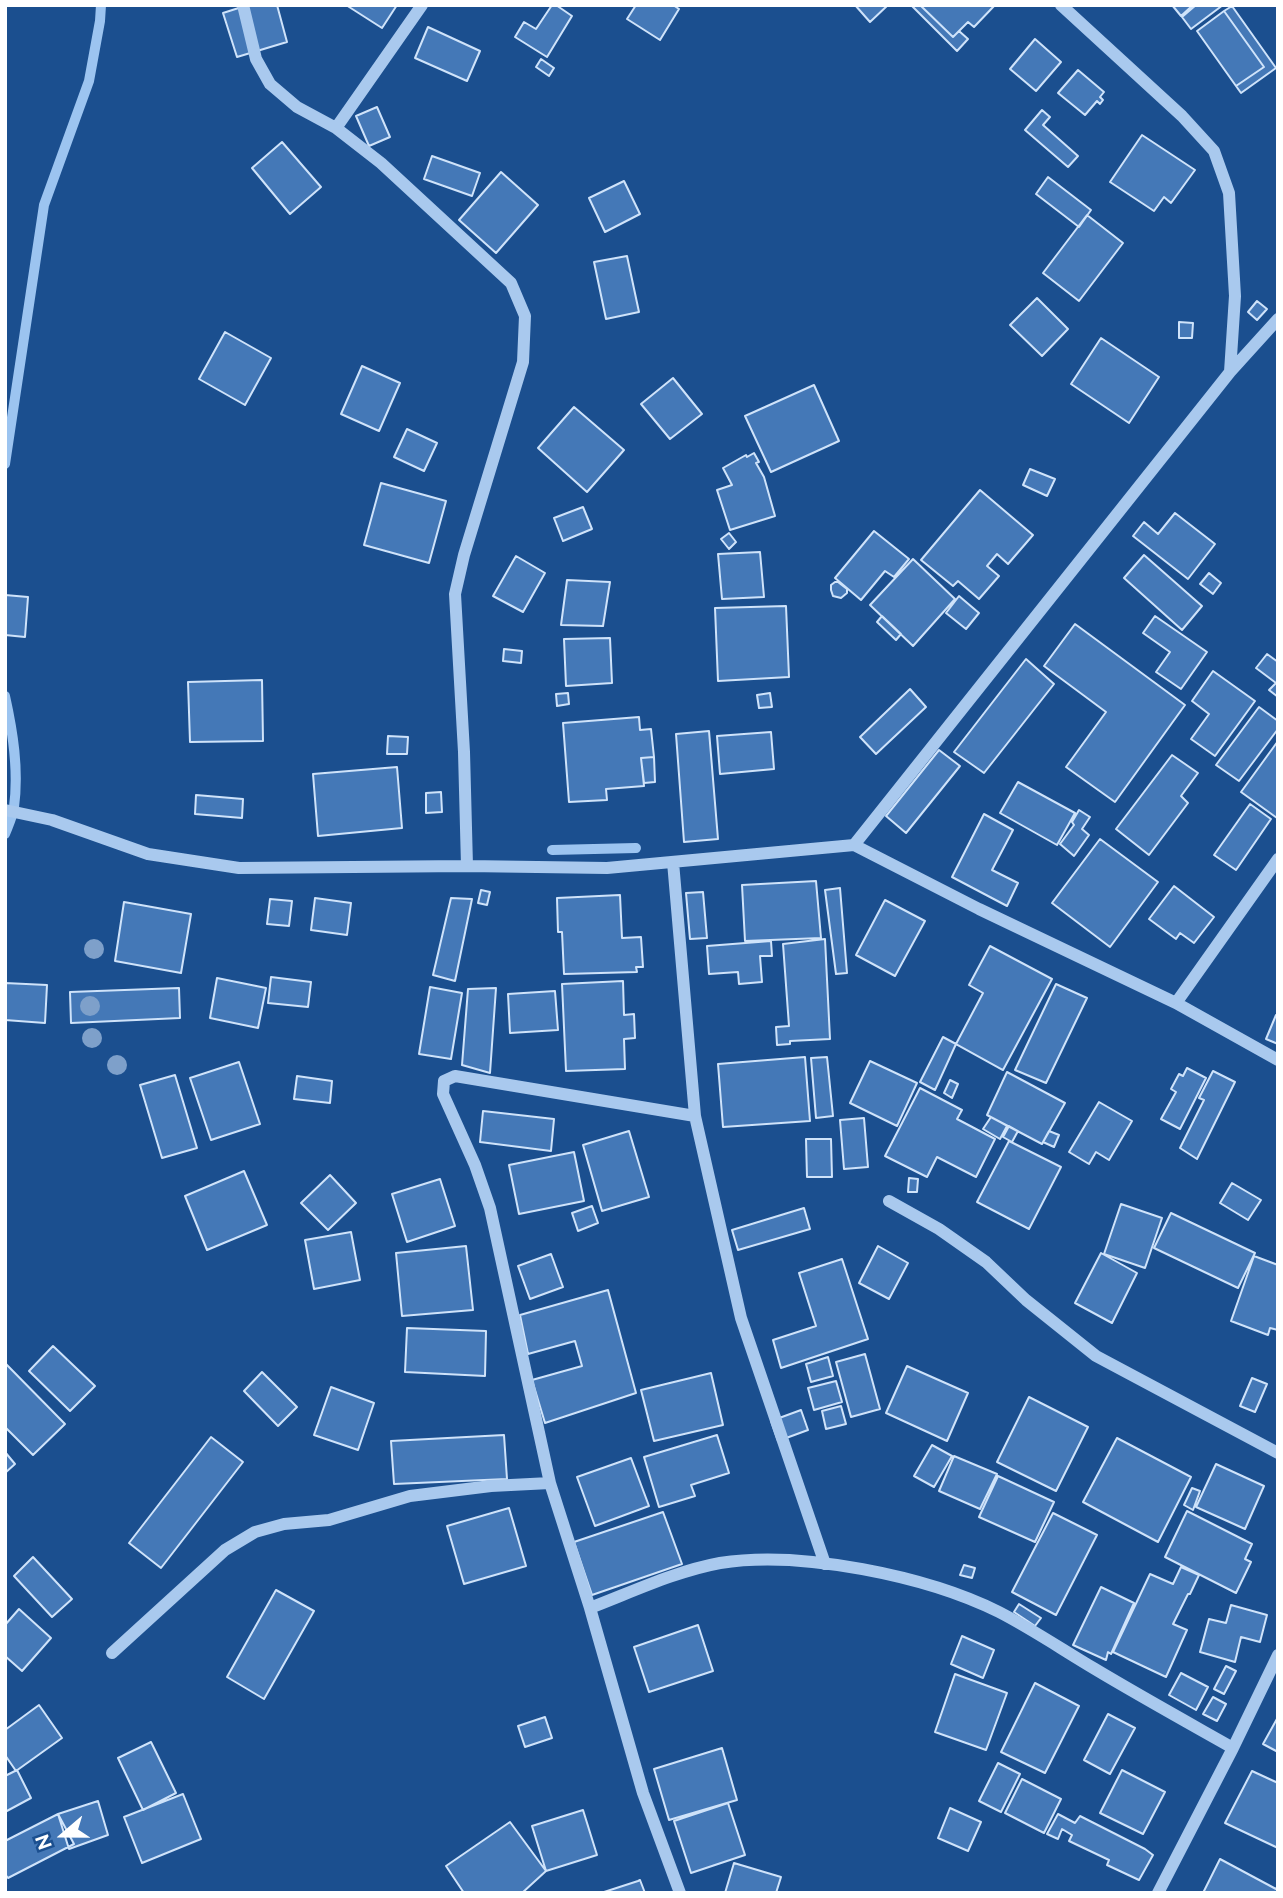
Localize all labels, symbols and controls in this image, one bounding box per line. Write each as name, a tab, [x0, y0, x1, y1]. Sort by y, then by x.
north arrow	[28, 1800, 98, 1870]
text: N	[30, 1832, 56, 1853]

